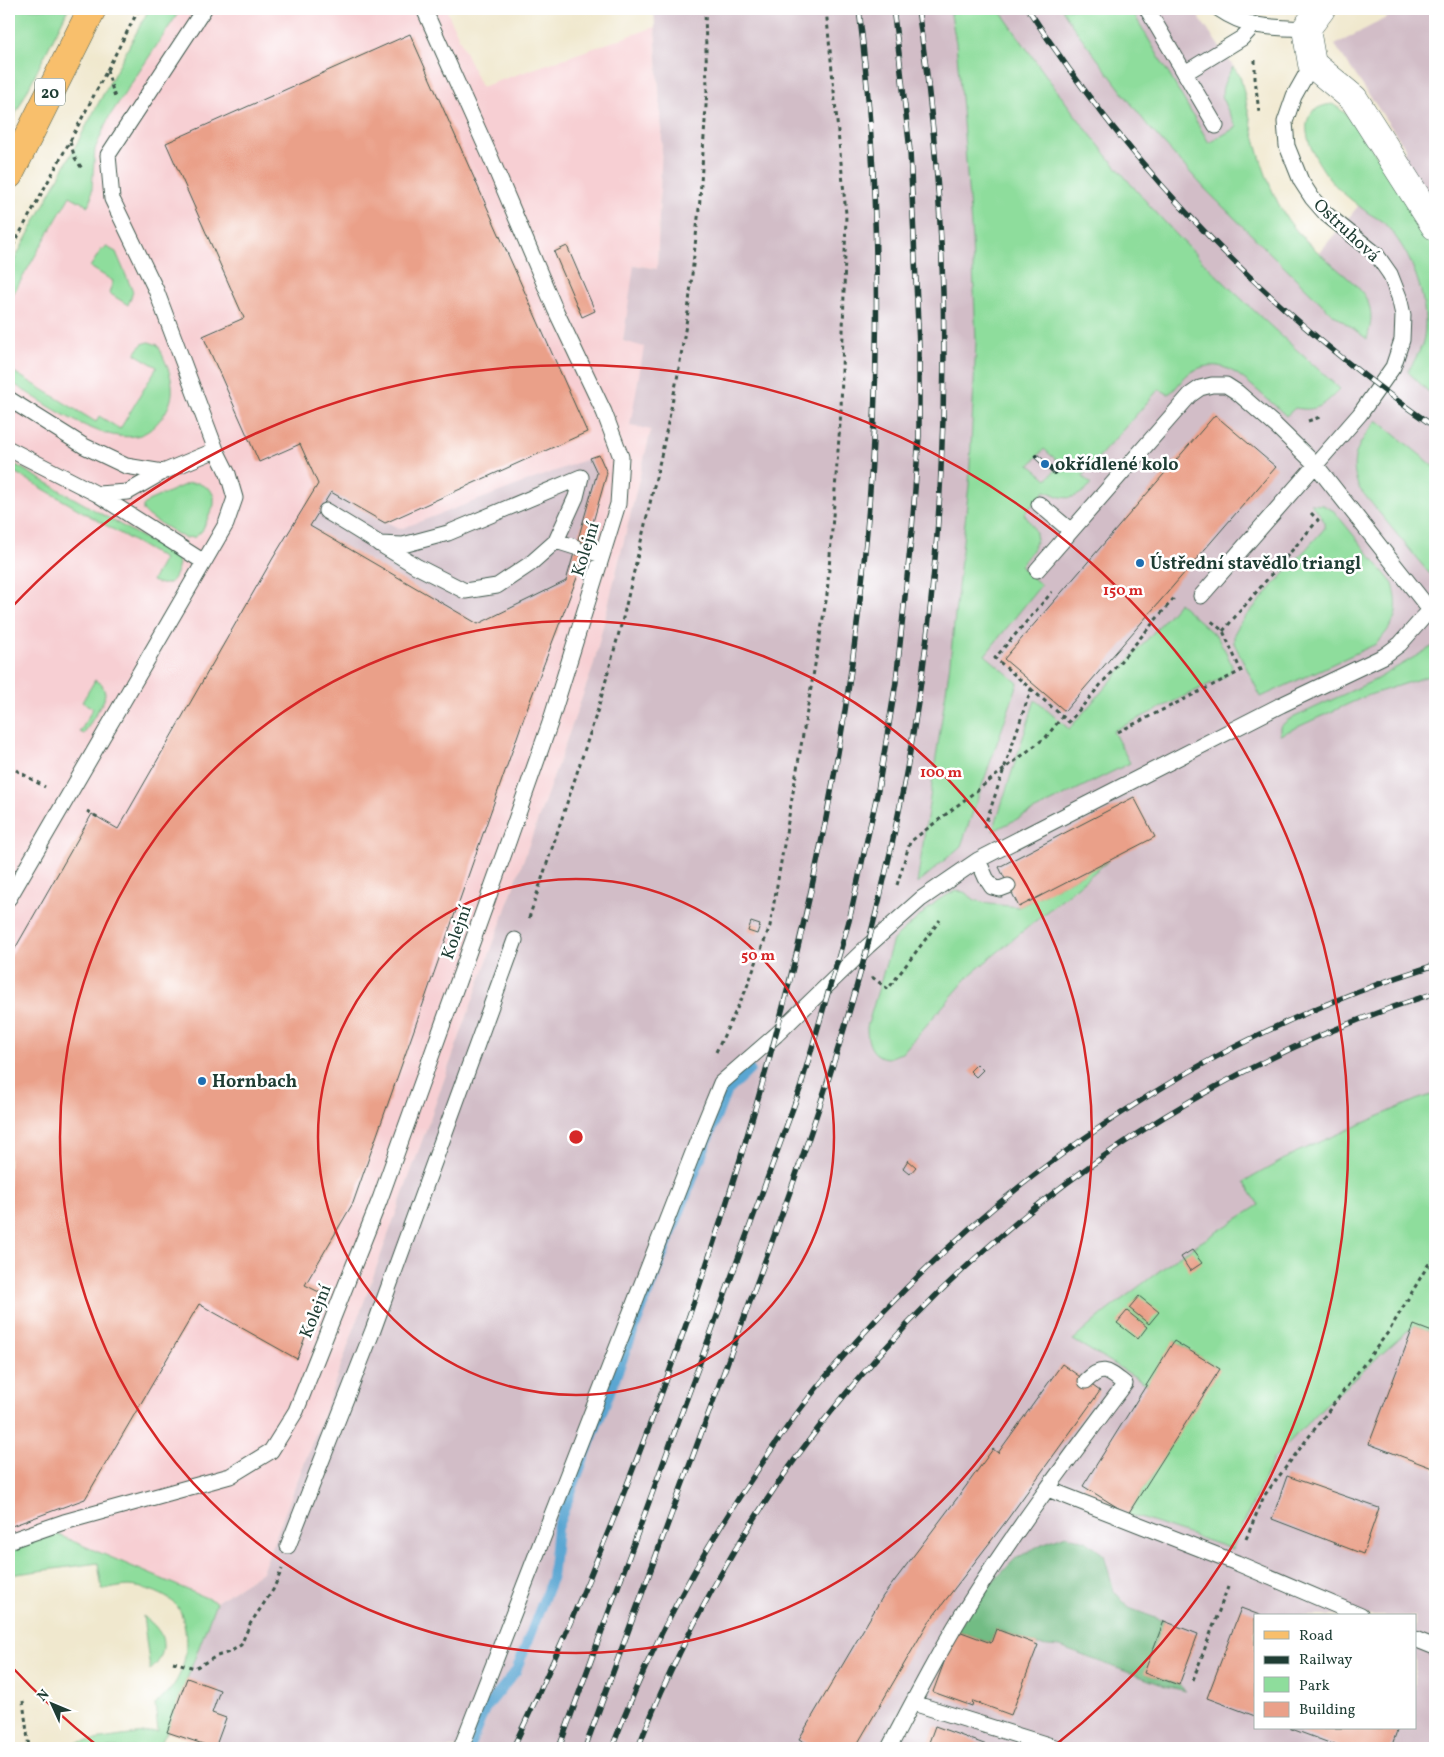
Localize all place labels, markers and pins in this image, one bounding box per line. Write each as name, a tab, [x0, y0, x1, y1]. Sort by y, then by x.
place label: okřídlené kolo	[1055, 453, 1179, 478]
marker: okřídlené kolo	[1039, 458, 1051, 470]
place label: Ústřední stavědlo triangl	[1150, 552, 1361, 577]
marker: Ústřední stavědlo triangl	[1134, 557, 1146, 569]
place label: Hornbach	[212, 1070, 297, 1095]
marker: Hornbach	[196, 1075, 208, 1087]
centre of rings	[567, 1128, 585, 1146]

